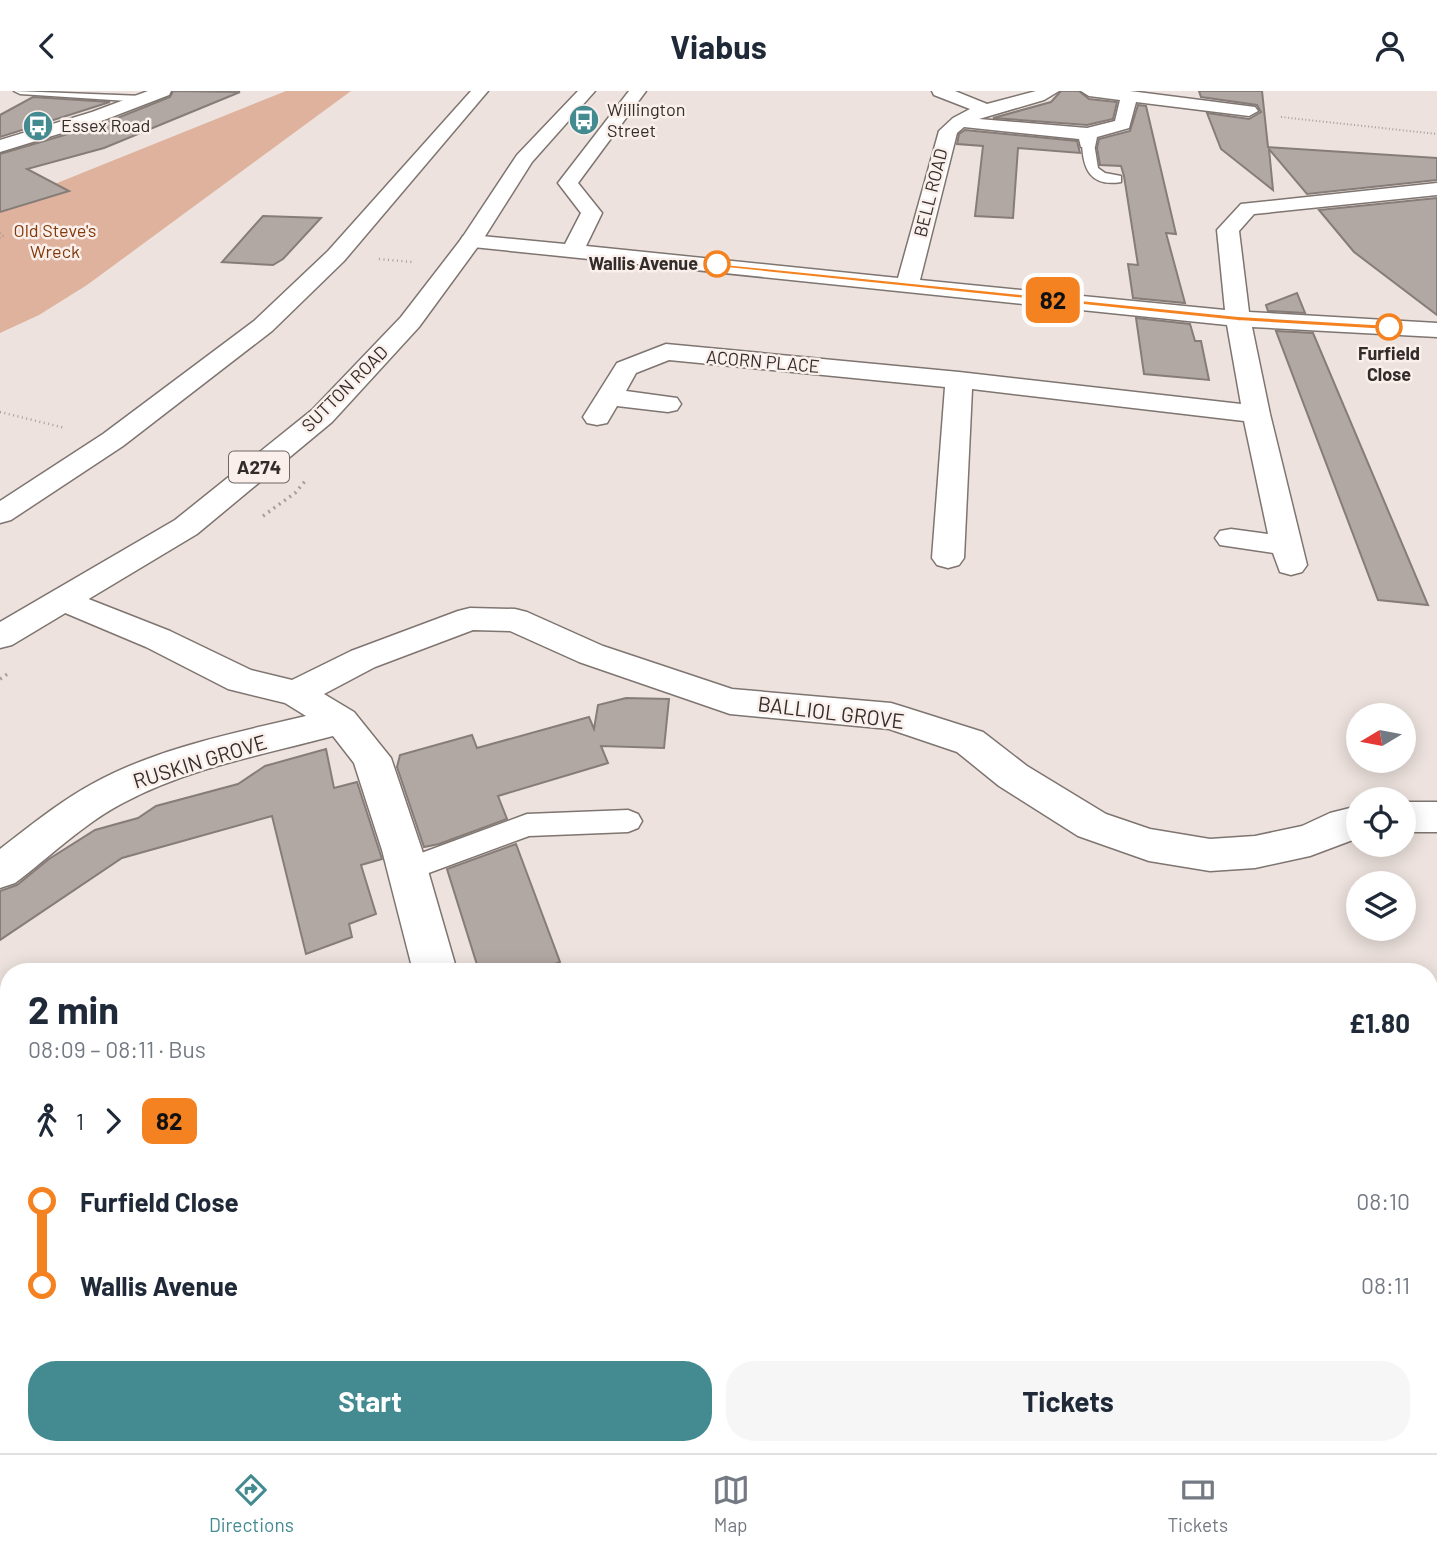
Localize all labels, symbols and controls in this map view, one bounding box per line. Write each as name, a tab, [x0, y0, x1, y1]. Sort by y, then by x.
icon: back	[28, 27, 66, 65]
text: Viabus	[670, 27, 767, 65]
icon: person	[1371, 27, 1409, 65]
place label: Willington Street	[607, 98, 685, 141]
bus stop icon: Willington Street	[567, 103, 601, 137]
bus stop icon: Essex Road	[21, 109, 55, 143]
place label: Essex Road	[61, 114, 150, 136]
street label: BELL ROAD	[908, 146, 952, 239]
park label: Old Steve's Wreck	[14, 219, 96, 262]
marker: Wallis Avenue	[704, 251, 730, 277]
place label: Wallis Avenue	[589, 252, 698, 274]
line badge: 82	[1021, 277, 1084, 323]
text: 82	[1040, 285, 1066, 314]
marker: Furfield Close	[1376, 314, 1402, 340]
street label: SUTTON ROAD	[297, 341, 392, 436]
place label: Furfield Close	[1358, 342, 1420, 385]
street label: ACORN PLACE	[705, 345, 821, 377]
road number: A274	[229, 451, 289, 483]
street label: BALLIOL GROVE	[757, 690, 906, 733]
north arrow	[1346, 703, 1416, 773]
map controls	[1346, 703, 1416, 941]
street label: RUSKIN GROVE	[130, 728, 270, 793]
button: locate	[1346, 787, 1416, 857]
button: layers	[1346, 871, 1416, 941]
text: 2 min	[28, 986, 119, 1032]
text: £1.80	[1349, 1007, 1410, 1038]
text: 08:09 – 08:11 · Bus	[28, 1035, 206, 1063]
icon: walk	[28, 1102, 66, 1140]
icon: forward	[94, 1102, 132, 1140]
text: 82	[156, 1106, 183, 1135]
text: 1	[76, 1107, 84, 1135]
text: Furfield Close	[80, 1186, 239, 1217]
text: 08:10	[1356, 1187, 1410, 1215]
text: Wallis Avenue	[80, 1270, 238, 1301]
text: 08:11	[1361, 1271, 1410, 1299]
button: Start	[28, 1361, 712, 1441]
button: Tickets	[726, 1361, 1410, 1441]
tab: Directions	[209, 1471, 294, 1536]
tab: Map	[712, 1471, 750, 1536]
tab: Tickets	[1168, 1471, 1228, 1536]

